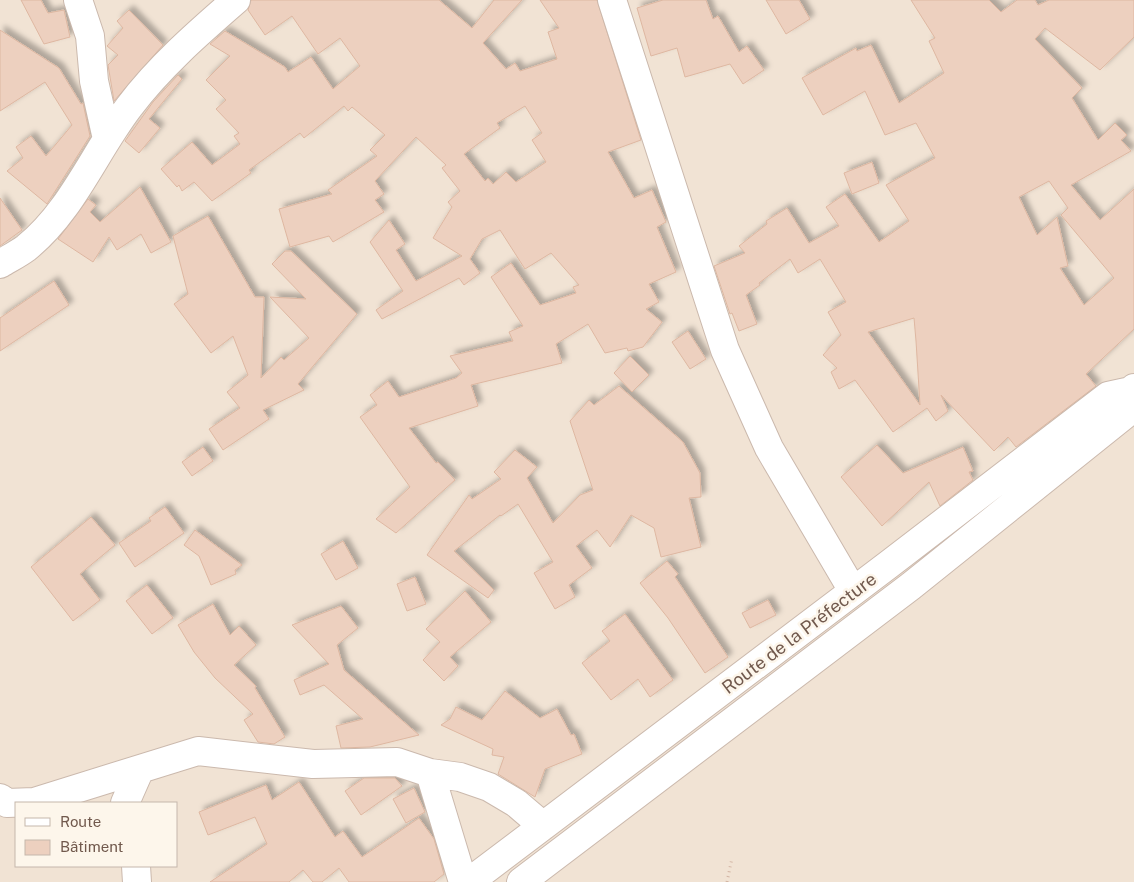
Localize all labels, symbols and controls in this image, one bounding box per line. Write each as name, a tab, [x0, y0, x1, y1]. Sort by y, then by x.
street label: Route de la Préfecture	[718, 568, 880, 698]
legend	[15, 802, 178, 867]
text: Route	[60, 813, 101, 830]
text: Bâtiment	[60, 838, 123, 855]

